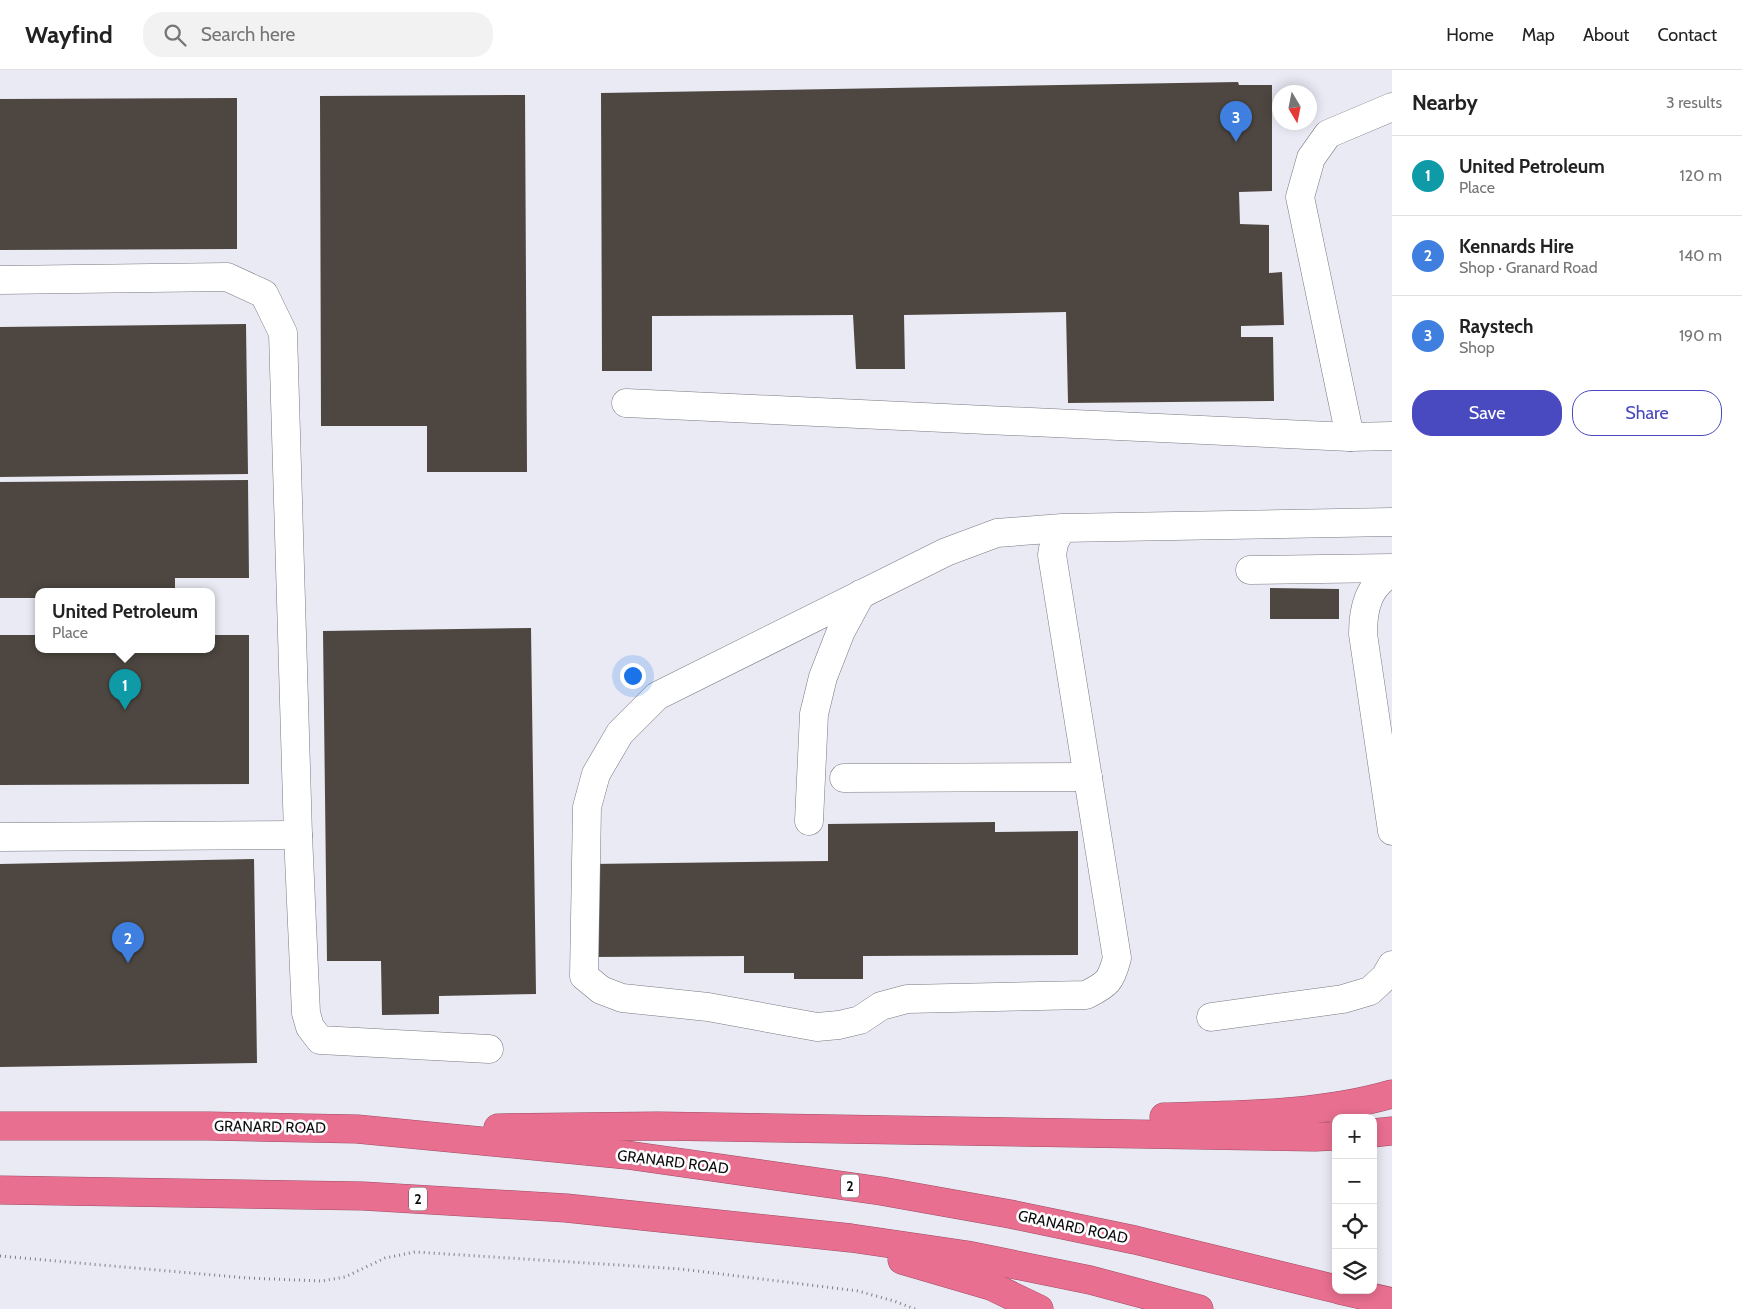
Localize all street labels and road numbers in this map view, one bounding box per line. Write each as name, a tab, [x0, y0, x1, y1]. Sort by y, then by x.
street label: GRANARD ROAD	[214, 1117, 326, 1137]
street label: GRANARD ROAD	[616, 1146, 730, 1178]
road number: 2	[841, 1174, 859, 1198]
road number: 2	[409, 1188, 427, 1210]
street label: GRANARD ROAD	[1016, 1207, 1130, 1247]

